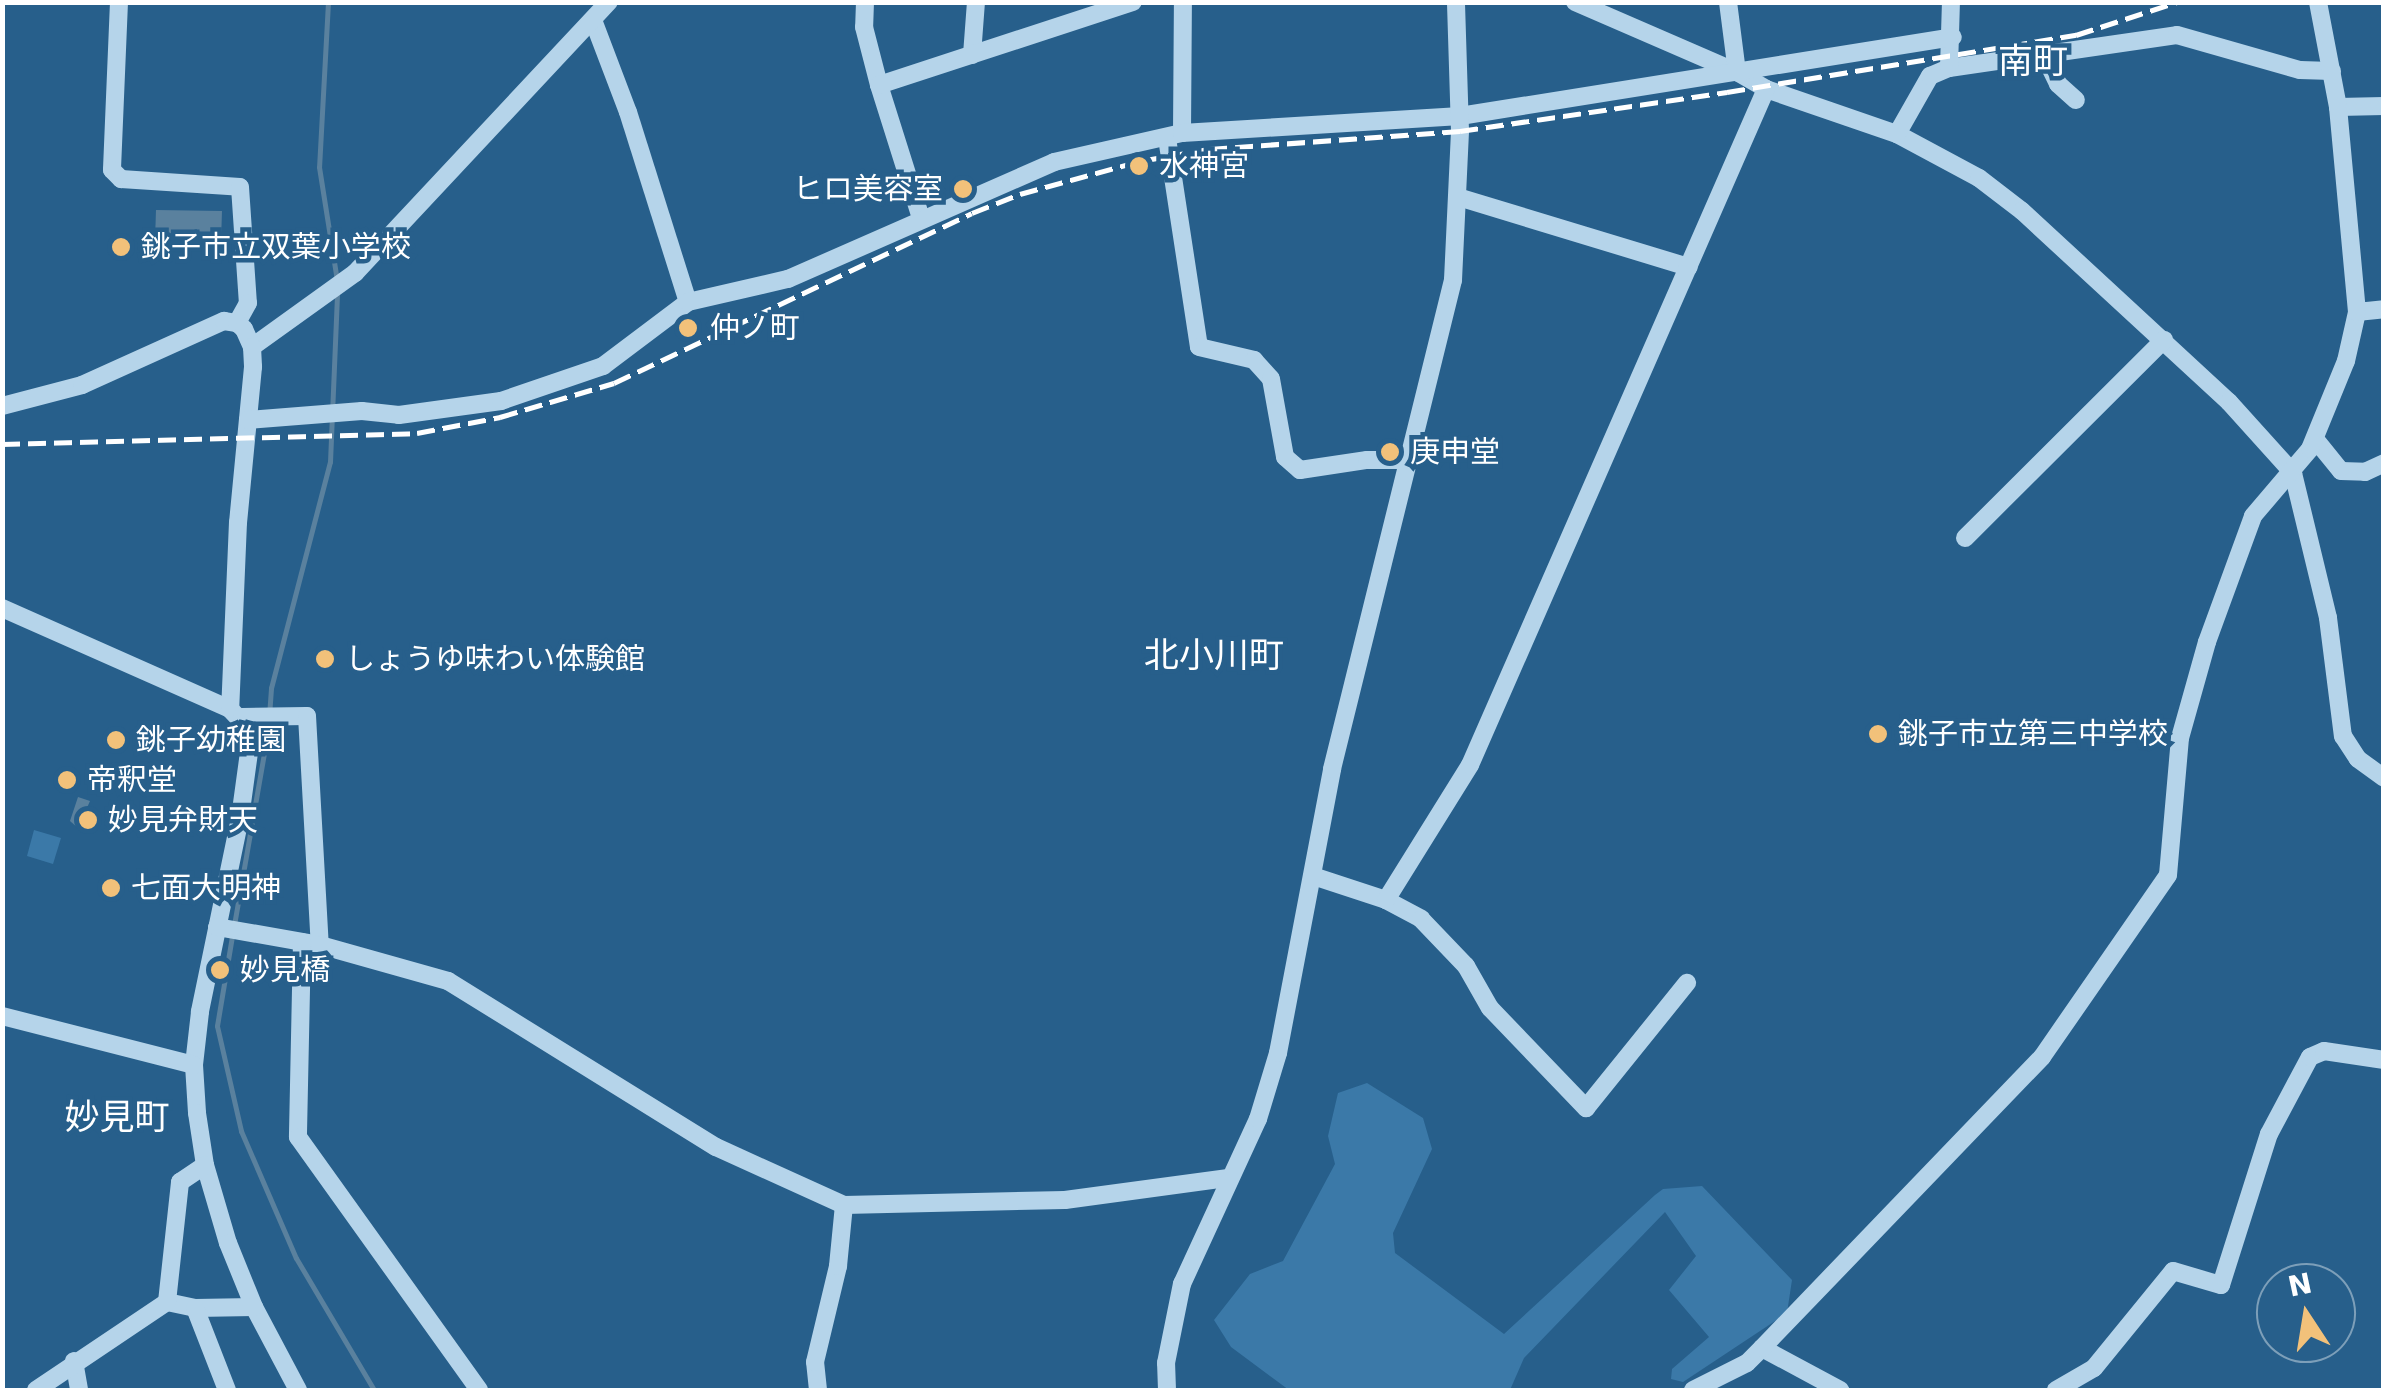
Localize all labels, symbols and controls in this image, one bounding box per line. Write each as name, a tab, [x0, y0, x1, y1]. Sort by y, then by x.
district label: 南町	[1998, 40, 2068, 82]
place label: 水神宮	[1159, 148, 1249, 184]
marker: 水神宮	[1128, 155, 1150, 177]
place label: ヒロ美容室	[793, 171, 943, 207]
marker: ヒロ美容室	[952, 178, 974, 200]
place label: 銚子市立双葉小学校	[141, 229, 411, 265]
marker: 銚子市立双葉小学校	[110, 236, 132, 258]
place label: 仲ノ町	[710, 310, 800, 346]
marker: 仲ノ町	[675, 315, 701, 341]
place label: 庚申堂	[1410, 434, 1500, 470]
marker: 庚申堂	[1379, 441, 1401, 463]
district label: 北小川町	[1144, 634, 1284, 676]
place label: しょうゆ味わい体験館	[345, 641, 645, 677]
marker: しょうゆ味わい体験館	[314, 648, 336, 670]
place label: 銚子市立第三中学校	[1898, 716, 2168, 752]
place label: 銚子幼稚園	[136, 722, 286, 758]
marker: 銚子市立第三中学校	[1867, 723, 1889, 745]
marker: 銚子幼稚園	[105, 729, 127, 751]
place label: 帝釈堂	[87, 762, 177, 798]
marker: 帝釈堂	[56, 769, 78, 791]
place label: 妙見弁財天	[108, 802, 258, 838]
marker: 妙見弁財天	[77, 809, 99, 831]
place label: 七面大明神	[131, 870, 281, 906]
marker: 七面大明神	[100, 877, 122, 899]
place label: 妙見橋	[240, 952, 330, 988]
marker: 妙見橋	[209, 959, 231, 981]
district label: 妙見町	[65, 1096, 169, 1138]
north arrow	[2256, 1263, 2356, 1363]
text: N	[2285, 1267, 2315, 1304]

